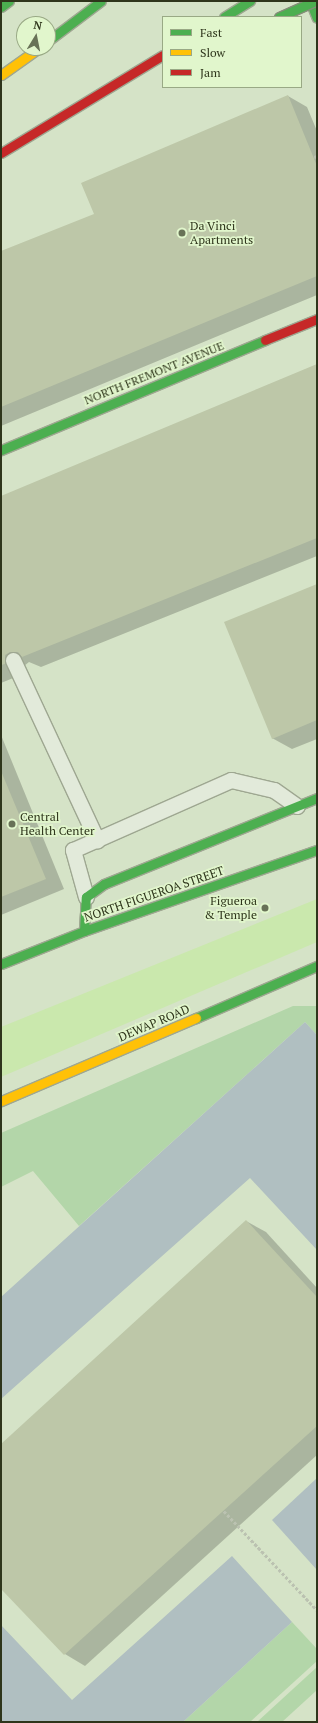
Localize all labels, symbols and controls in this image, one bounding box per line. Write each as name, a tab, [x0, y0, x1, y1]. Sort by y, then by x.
north arrow	[16, 16, 56, 56]
legend	[162, 16, 302, 88]
text: N	[33, 18, 43, 33]
text: Fast	[200, 25, 222, 40]
text: Slow	[200, 45, 225, 60]
text: Jam	[200, 65, 221, 80]
place label: Da Vinci Apartments	[190, 219, 253, 247]
marker: Da Vinci Apartments	[177, 228, 187, 238]
street label: NORTH FREMONT AVENUE	[82, 338, 226, 408]
place label: Central Health Center	[20, 810, 95, 838]
marker: Central Health Center	[7, 819, 17, 829]
street label: NORTH FIGUEROA STREET	[82, 863, 226, 925]
place label: Figueroa & Temple	[204, 894, 257, 922]
marker: Figueroa & Temple	[260, 903, 270, 913]
street label: DEWAP ROAD	[116, 1002, 192, 1044]

